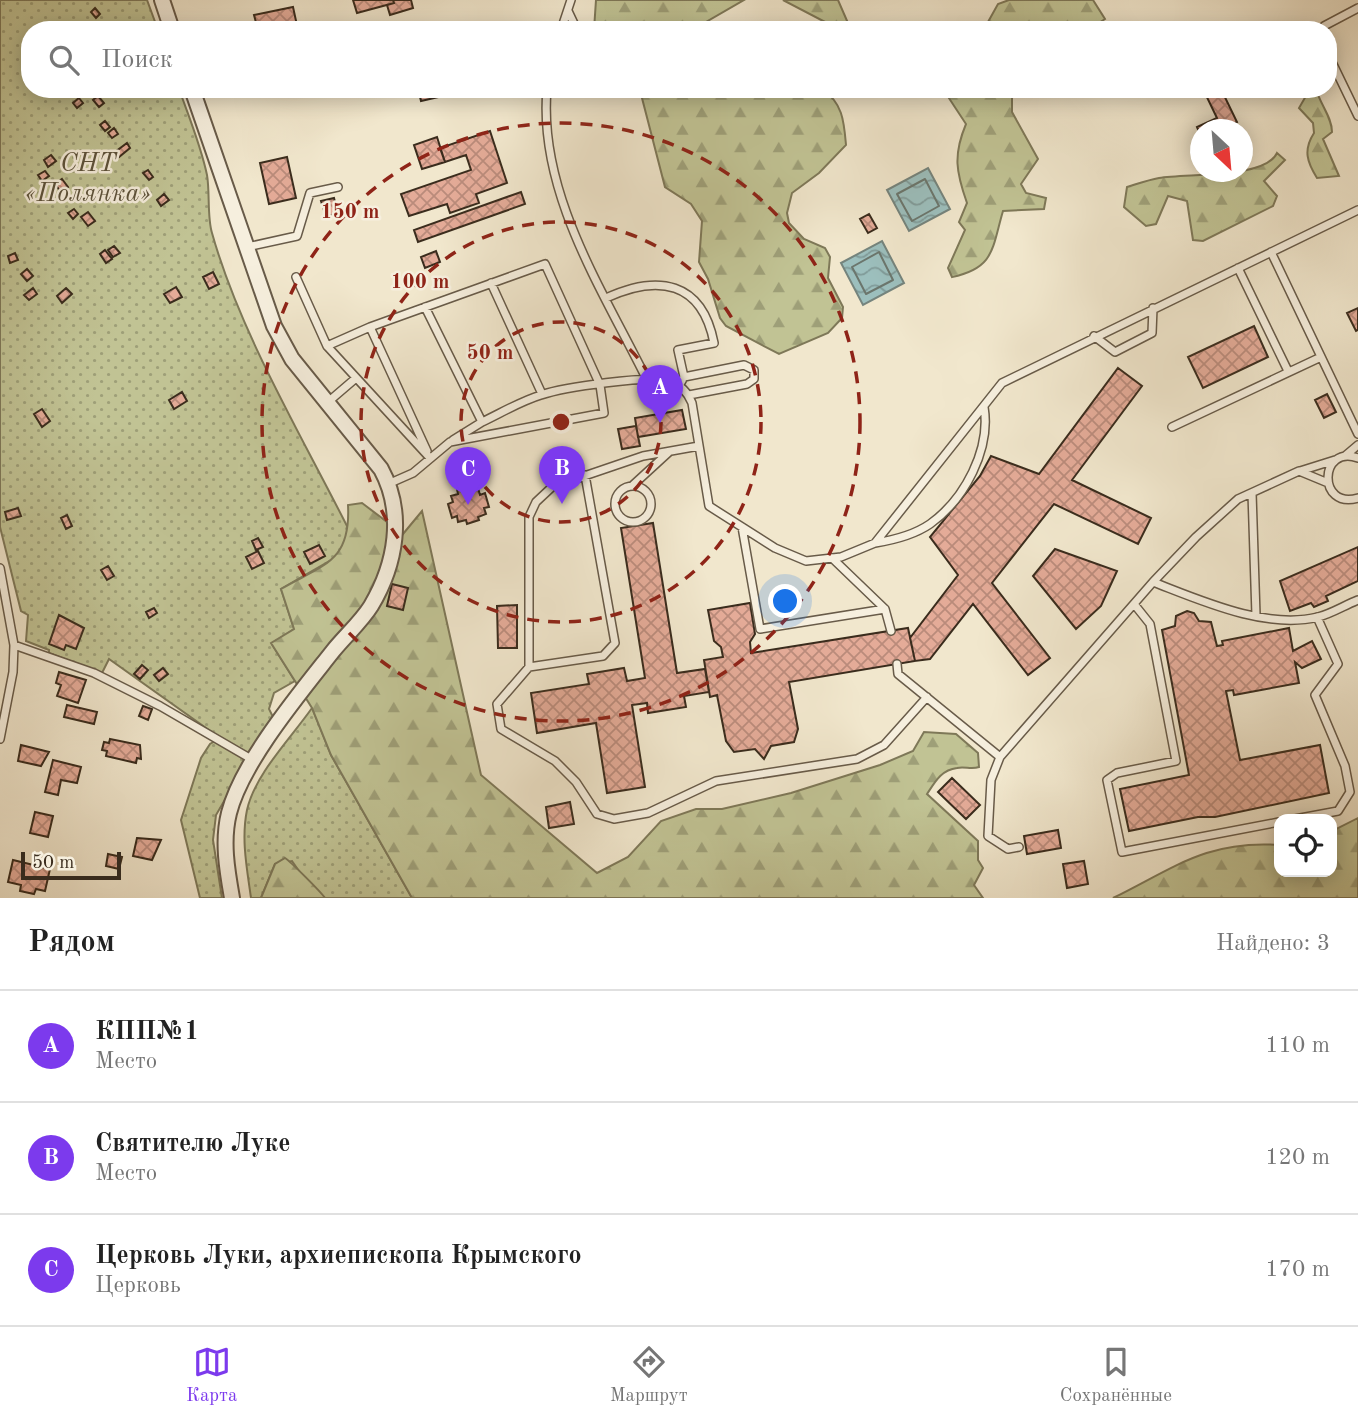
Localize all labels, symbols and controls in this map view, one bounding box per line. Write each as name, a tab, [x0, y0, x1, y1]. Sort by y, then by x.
search box	[21, 21, 1337, 98]
icon: search	[45, 41, 83, 79]
text: Поиск	[101, 47, 173, 73]
north arrow	[1190, 119, 1253, 182]
park label: СНТ «Полянка»	[25, 151, 151, 207]
text: 150 m	[320, 202, 380, 223]
text: 100 m	[390, 272, 450, 293]
text: 50 m	[466, 343, 514, 364]
pin: A	[637, 365, 683, 423]
centre of rings	[549, 410, 573, 434]
pin: B	[539, 446, 585, 504]
pin: C	[445, 447, 491, 505]
your location	[768, 584, 802, 618]
map controls	[1274, 814, 1337, 877]
button: locate	[1274, 814, 1337, 877]
scale bar	[21, 849, 121, 881]
text: 50 m	[32, 854, 74, 873]
text: Рядом	[28, 928, 115, 958]
text: Найдено: 3	[1216, 932, 1330, 955]
text: КПП№1	[95, 1019, 199, 1045]
text: A	[42, 1034, 60, 1057]
text: 110 m	[1265, 1034, 1330, 1057]
text: Место	[95, 1050, 157, 1073]
text: Святителю Луке	[95, 1131, 290, 1157]
text: B	[43, 1146, 59, 1169]
text: 120 m	[1265, 1146, 1330, 1169]
text: Место	[95, 1162, 157, 1185]
text: Церковь Луки, архиепископа Крымского	[95, 1243, 582, 1269]
text: C	[43, 1258, 59, 1281]
text: 170 m	[1265, 1258, 1330, 1281]
text: Церковь	[95, 1274, 181, 1297]
tab: Карта	[186, 1343, 237, 1408]
tab: Маршрут	[610, 1343, 688, 1408]
tab: Сохранённые	[1060, 1343, 1172, 1408]

